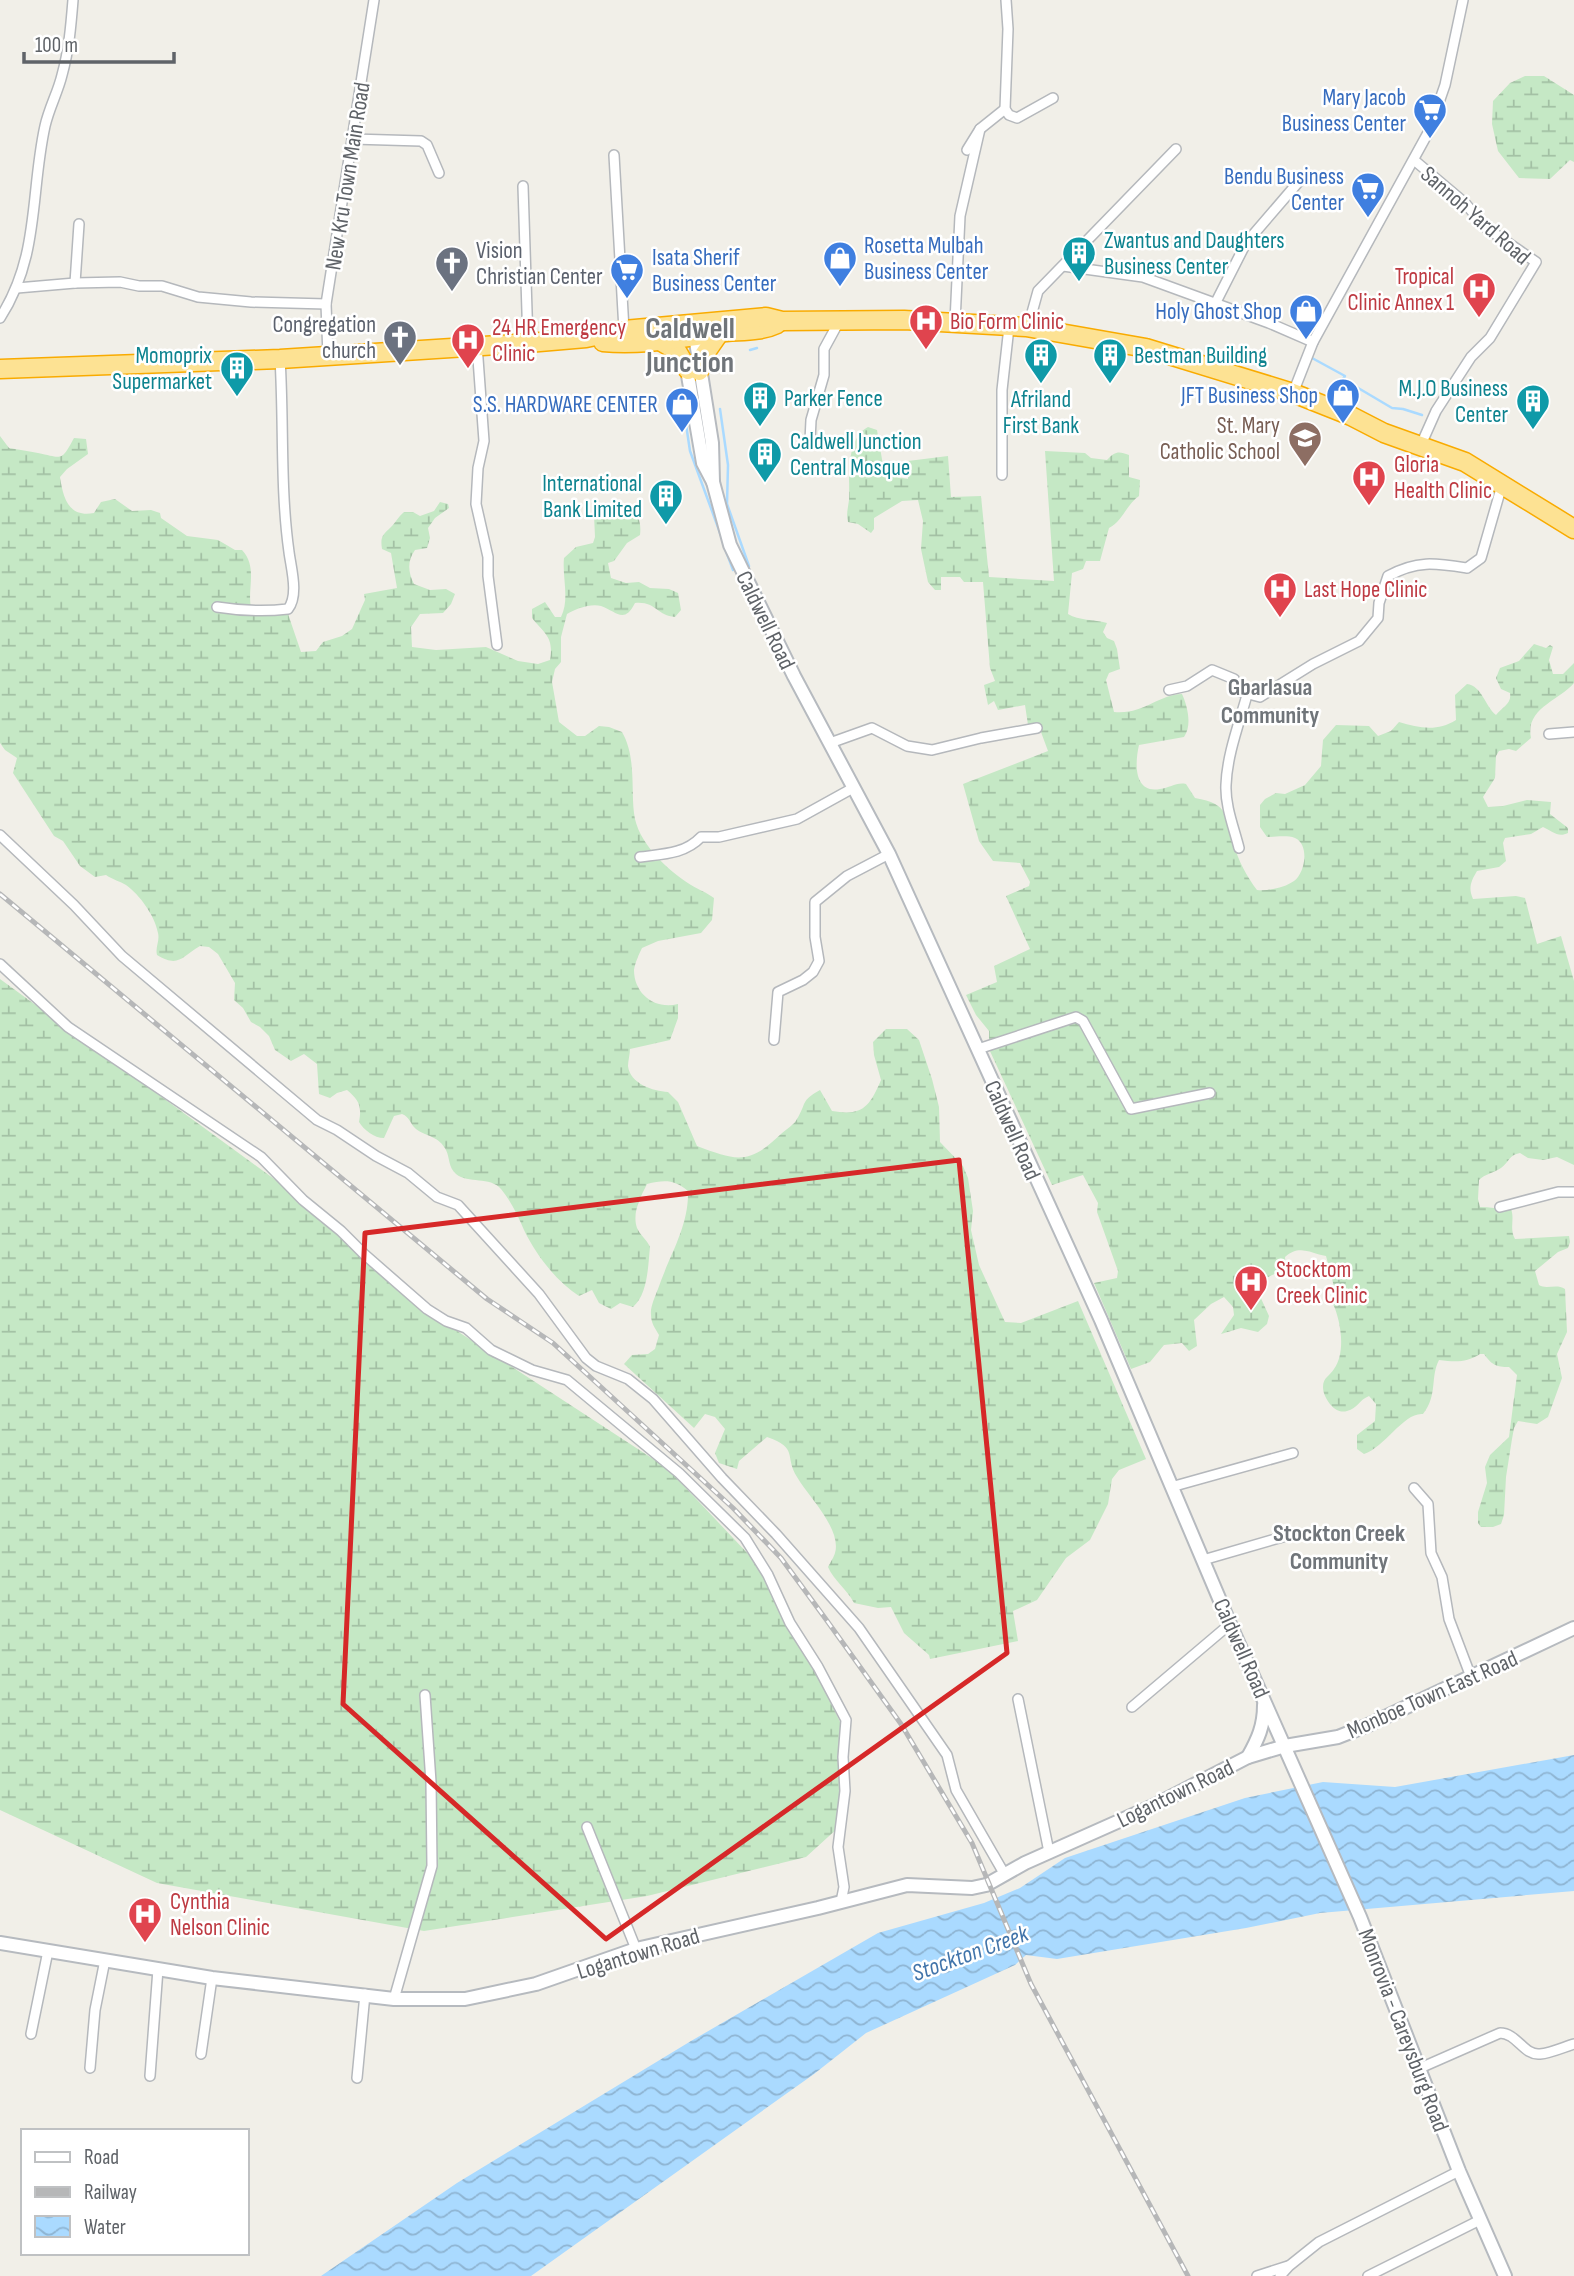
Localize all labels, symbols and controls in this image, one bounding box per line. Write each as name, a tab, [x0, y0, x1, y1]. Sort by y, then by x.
scale bar	[24, 21, 175, 65]
text: 100 m	[35, 33, 78, 58]
street label: New Kru Town Main Road	[319, 80, 377, 272]
place label: Mary Jacob Business Center	[1282, 84, 1406, 138]
supermarket icon: Mary Jacob Business Center	[1411, 91, 1449, 140]
street label: Sannoh Yard Road	[1415, 160, 1536, 271]
place label: Bendu Business Center	[1224, 163, 1344, 217]
supermarket icon: Bendu Business Center	[1349, 170, 1387, 219]
place label: Zwantus and Daughters Business Center	[1104, 227, 1285, 281]
place label: Rosetta Mulbah Business Center	[864, 232, 989, 286]
building icon: Zwantus and Daughters Business Center	[1060, 234, 1098, 283]
place label: Vision Christian Center	[476, 237, 603, 291]
shop icon: Rosetta Mulbah Business Center	[821, 239, 859, 288]
church icon: Vision Christian Center	[433, 244, 471, 293]
place label: Isata Sherif Business Center	[652, 244, 777, 298]
supermarket icon: Isata Sherif Business Center	[608, 251, 646, 300]
place label: Tropical Clinic Annex 1	[1347, 263, 1454, 317]
hospital icon: Tropical Clinic Annex 1	[1460, 270, 1498, 319]
shop icon: Holy Ghost Shop	[1287, 292, 1325, 341]
place label: Holy Ghost Shop	[1155, 298, 1282, 326]
hospital icon: Bio Form Clinic	[907, 302, 945, 351]
place label: Bio Form Clinic	[950, 308, 1064, 336]
place label: Congregation church	[273, 311, 376, 365]
district label: Caldwell Junction	[645, 311, 735, 381]
place label: 24 HR Emergency Clinic	[492, 314, 626, 368]
church icon: Congregation church	[381, 318, 419, 367]
hospital icon: 24 HR Emergency Clinic	[449, 321, 487, 370]
building icon: Afriland First Bank	[1022, 336, 1060, 385]
building icon: Bestman Building	[1091, 336, 1129, 385]
place label: Momoprix Supermarket	[112, 342, 212, 396]
place label: Bestman Building	[1134, 342, 1267, 370]
building icon: Momoprix Supermarket	[218, 349, 256, 398]
place label: M.J.O Business Center	[1398, 375, 1508, 429]
shop icon: JFT Business Shop	[1324, 376, 1362, 425]
building icon: Parker Fence	[741, 379, 779, 428]
place label: JFT Business Shop	[1180, 382, 1318, 410]
building icon: M.J.O Business Center	[1514, 382, 1552, 431]
shop icon: S.S. HARDWARE CENTER	[663, 385, 701, 434]
place label: Parker Fence	[784, 385, 883, 413]
place label: Afriland First Bank	[1003, 386, 1079, 440]
place label: S.S. HARDWARE CENTER	[473, 391, 658, 419]
place label: St. Mary Catholic School	[1160, 412, 1280, 466]
school or university icon: St. Mary Catholic School	[1286, 419, 1324, 468]
place label: Caldwell Junction Central Mosque	[790, 428, 922, 482]
building icon: Caldwell Junction Central Mosque	[746, 435, 784, 484]
place label: Gloria Health Clinic	[1394, 451, 1492, 505]
hospital icon: Gloria Health Clinic	[1350, 458, 1388, 507]
place label: International Bank Limited	[542, 470, 642, 524]
building icon: International Bank Limited	[647, 477, 685, 526]
street label: Caldwell Road	[729, 567, 801, 674]
hospital icon: Last Hope Clinic	[1261, 570, 1299, 619]
place label: Last Hope Clinic	[1304, 576, 1427, 604]
district label: Gbarlasua Community	[1221, 673, 1319, 730]
street label: Caldwell Road	[978, 1076, 1046, 1185]
place label: Stocktom Creek Clinic	[1276, 1256, 1368, 1310]
hospital icon: Stocktom Creek Clinic	[1232, 1263, 1270, 1312]
district label: Stockton Creek Community	[1273, 1519, 1405, 1576]
street label: Caldwell Road	[1207, 1594, 1275, 1703]
street label: Monboe Town East Road	[1343, 1645, 1522, 1745]
street label: Logantown Road	[1112, 1754, 1238, 1834]
place label: Cynthia Nelson Clinic	[170, 1888, 270, 1942]
hospital icon: Cynthia Nelson Clinic	[126, 1895, 164, 1944]
water label: Stockton Creek	[908, 1919, 1033, 1988]
street label: Logantown Road	[574, 1922, 703, 1986]
street label: Monrovia - Careysburg Road	[1352, 1925, 1455, 2136]
legend	[21, 2129, 248, 2255]
text: Road	[84, 2145, 119, 2170]
text: Railway	[84, 2180, 137, 2205]
text: Water	[84, 2215, 126, 2240]

